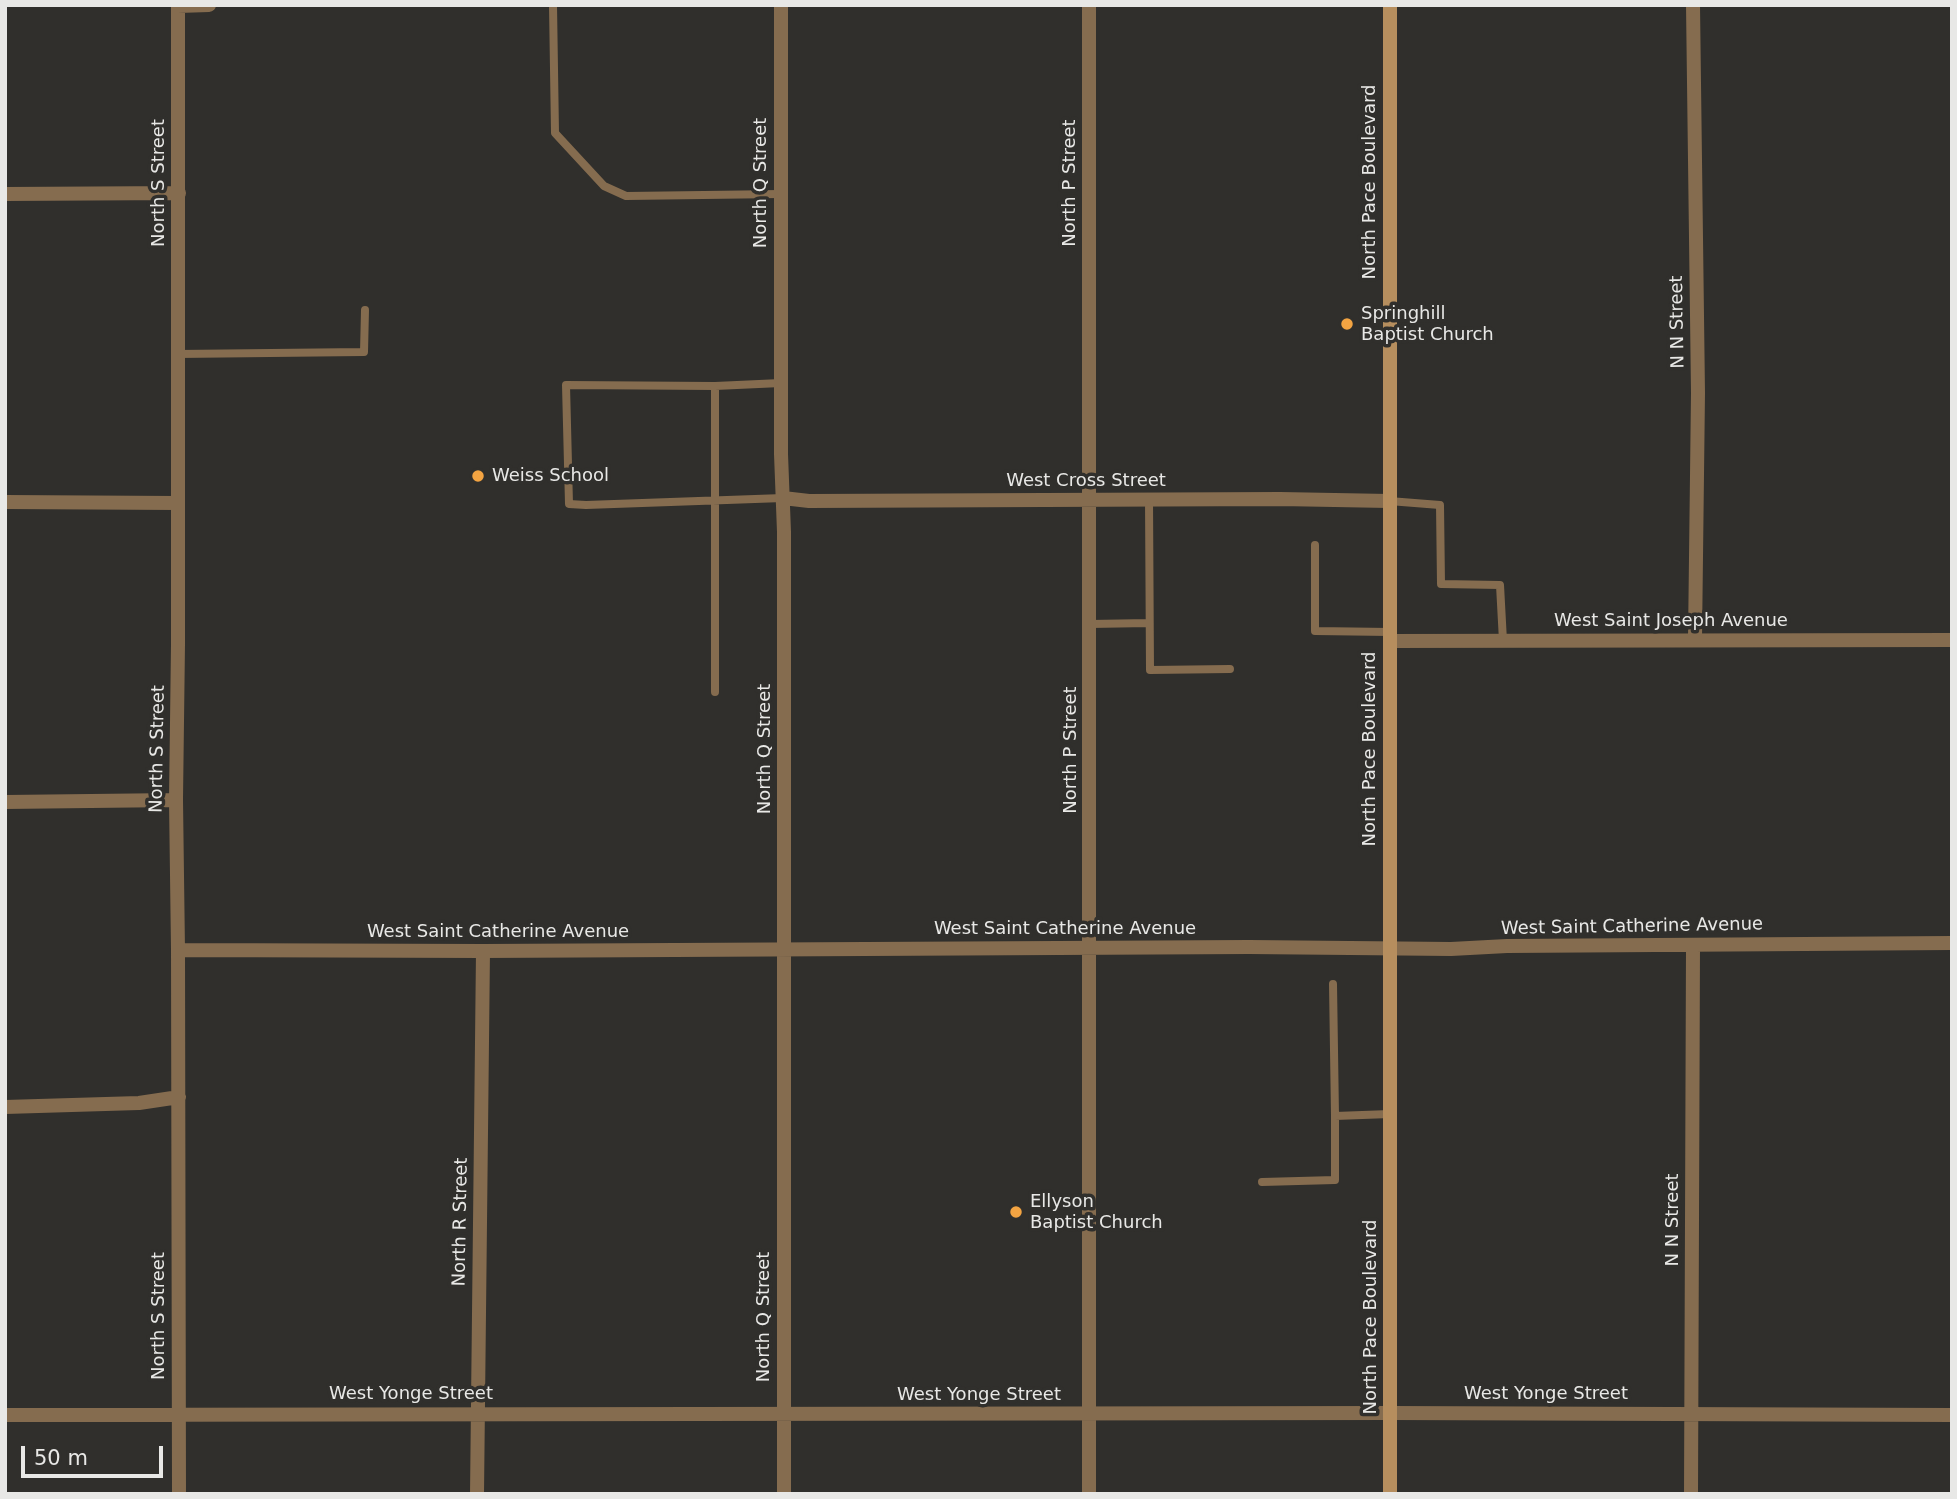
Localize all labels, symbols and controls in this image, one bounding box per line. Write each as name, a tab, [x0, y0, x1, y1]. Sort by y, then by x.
street label: North Pace Boulevard	[1359, 85, 1381, 279]
street label: North Q Street	[750, 118, 772, 248]
street label: North S Street	[148, 119, 170, 247]
street label: North P Street	[1059, 119, 1081, 247]
street label: N N Street	[1666, 275, 1690, 369]
place label: Springhill Baptist Church	[1361, 303, 1494, 346]
marker: Springhill Baptist Church	[1339, 316, 1355, 332]
place label: Weiss School	[492, 465, 609, 487]
marker: Weiss School	[470, 468, 486, 484]
street label: West Cross Street	[1006, 470, 1166, 492]
street label: West Saint Joseph Avenue	[1554, 610, 1788, 632]
street label: North Pace Boulevard	[1359, 652, 1381, 846]
street label: North Q Street	[754, 684, 776, 814]
street label: North S Street	[146, 685, 170, 813]
street label: North P Street	[1060, 686, 1082, 814]
street label: West Saint Catherine Avenue	[1501, 914, 1763, 940]
street label: West Saint Catherine Avenue	[934, 918, 1196, 940]
street label: West Saint Catherine Avenue	[367, 921, 629, 943]
street label: North R Street	[449, 1157, 473, 1287]
street label: N N Street	[1662, 1173, 1684, 1267]
place label: Ellyson Baptist Church	[1030, 1191, 1163, 1234]
marker: Ellyson Baptist Church	[1008, 1204, 1024, 1220]
street label: North Pace Boulevard	[1360, 1220, 1382, 1414]
street label: North S Street	[148, 1252, 170, 1380]
street label: North Q Street	[753, 1252, 775, 1382]
street label: West Yonge Street	[329, 1383, 493, 1405]
street label: West Yonge Street	[1464, 1383, 1628, 1405]
street label: West Yonge Street	[897, 1384, 1061, 1406]
scale bar	[24, 1432, 166, 1476]
text: 50 m	[34, 1446, 88, 1470]

